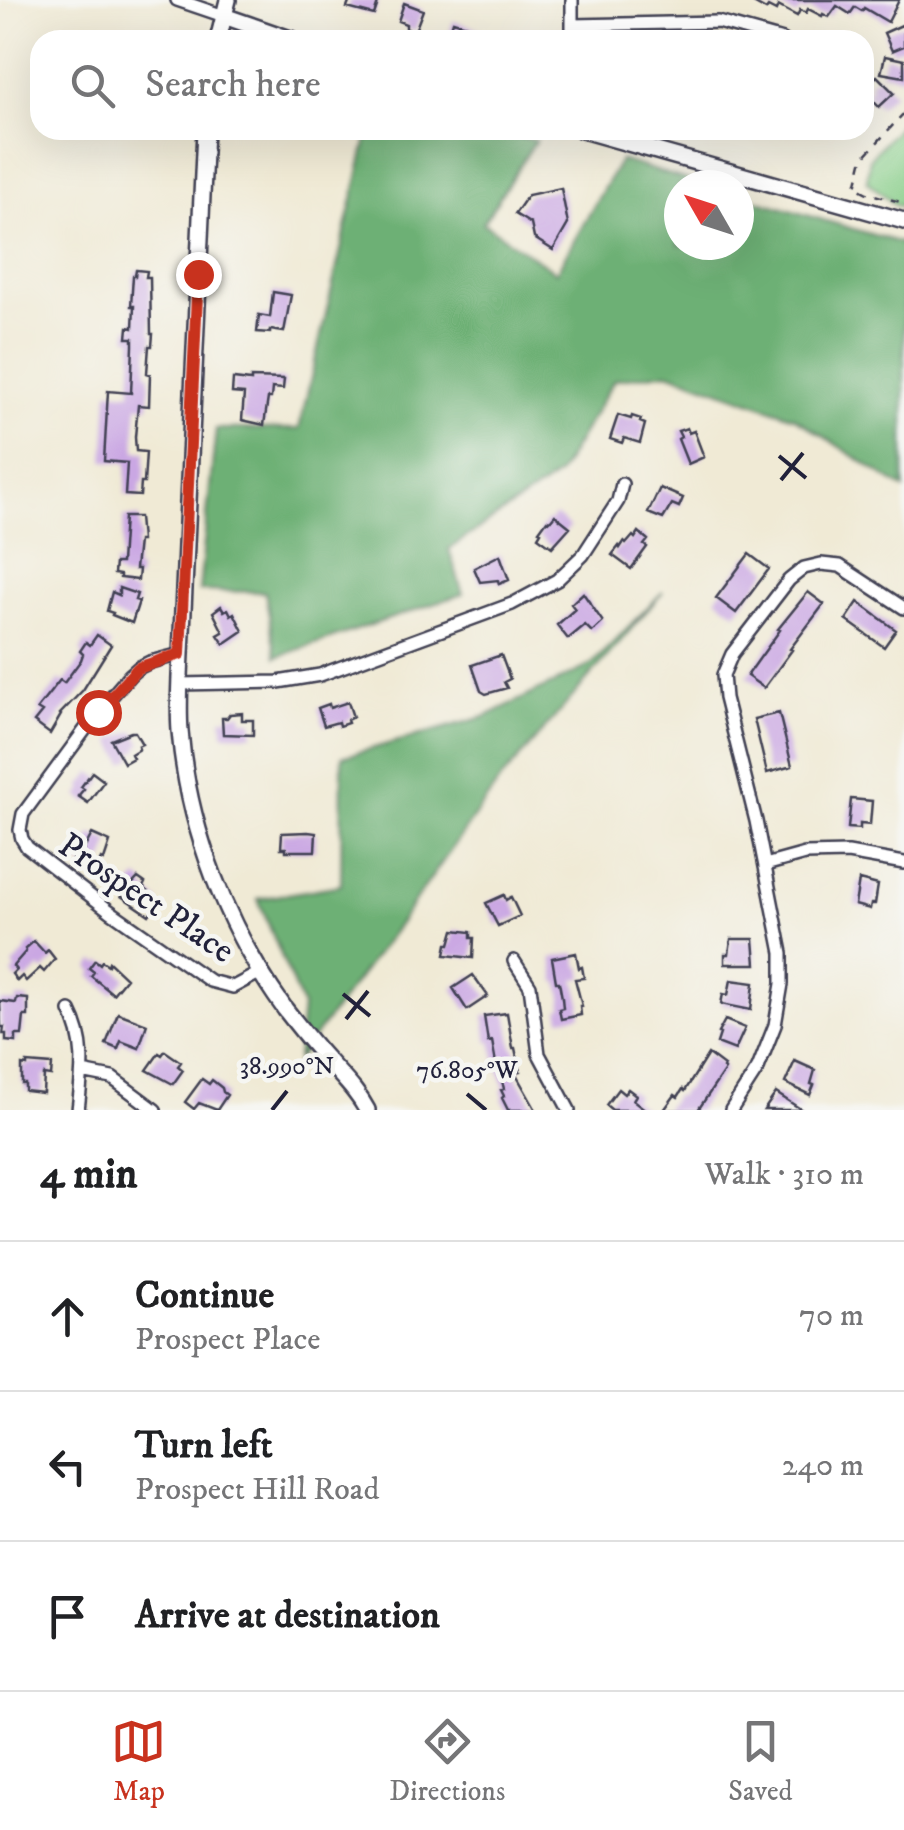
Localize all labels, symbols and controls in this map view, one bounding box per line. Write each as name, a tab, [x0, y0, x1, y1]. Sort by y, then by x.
search box	[30, 30, 874, 140]
icon: search	[65, 58, 120, 113]
text: Search here	[145, 61, 321, 109]
north arrow	[664, 170, 754, 260]
route end	[176, 252, 222, 298]
route start	[76, 690, 122, 736]
street label: Prospect Place	[49, 824, 242, 974]
text: 38.990°N	[240, 1051, 334, 1082]
text: 76.805°W	[416, 1055, 519, 1086]
text: 4 min	[40, 1149, 138, 1201]
text: Walk · 310 m	[704, 1155, 864, 1195]
text: Continue	[135, 1272, 274, 1320]
icon: ahead	[40, 1289, 95, 1344]
text: 70 m	[799, 1296, 864, 1336]
text: Prospect Place	[135, 1320, 321, 1360]
text: Turn left	[135, 1422, 273, 1470]
icon: left	[40, 1439, 95, 1494]
text: 240 m	[782, 1446, 864, 1486]
text: Prospect Hill Road	[135, 1470, 379, 1510]
icon: arrive	[40, 1589, 95, 1644]
text: Arrive at destination	[135, 1592, 440, 1640]
tab: Map	[111, 1714, 166, 1809]
tab: Directions	[389, 1714, 505, 1809]
tab: Saved	[728, 1714, 793, 1809]

